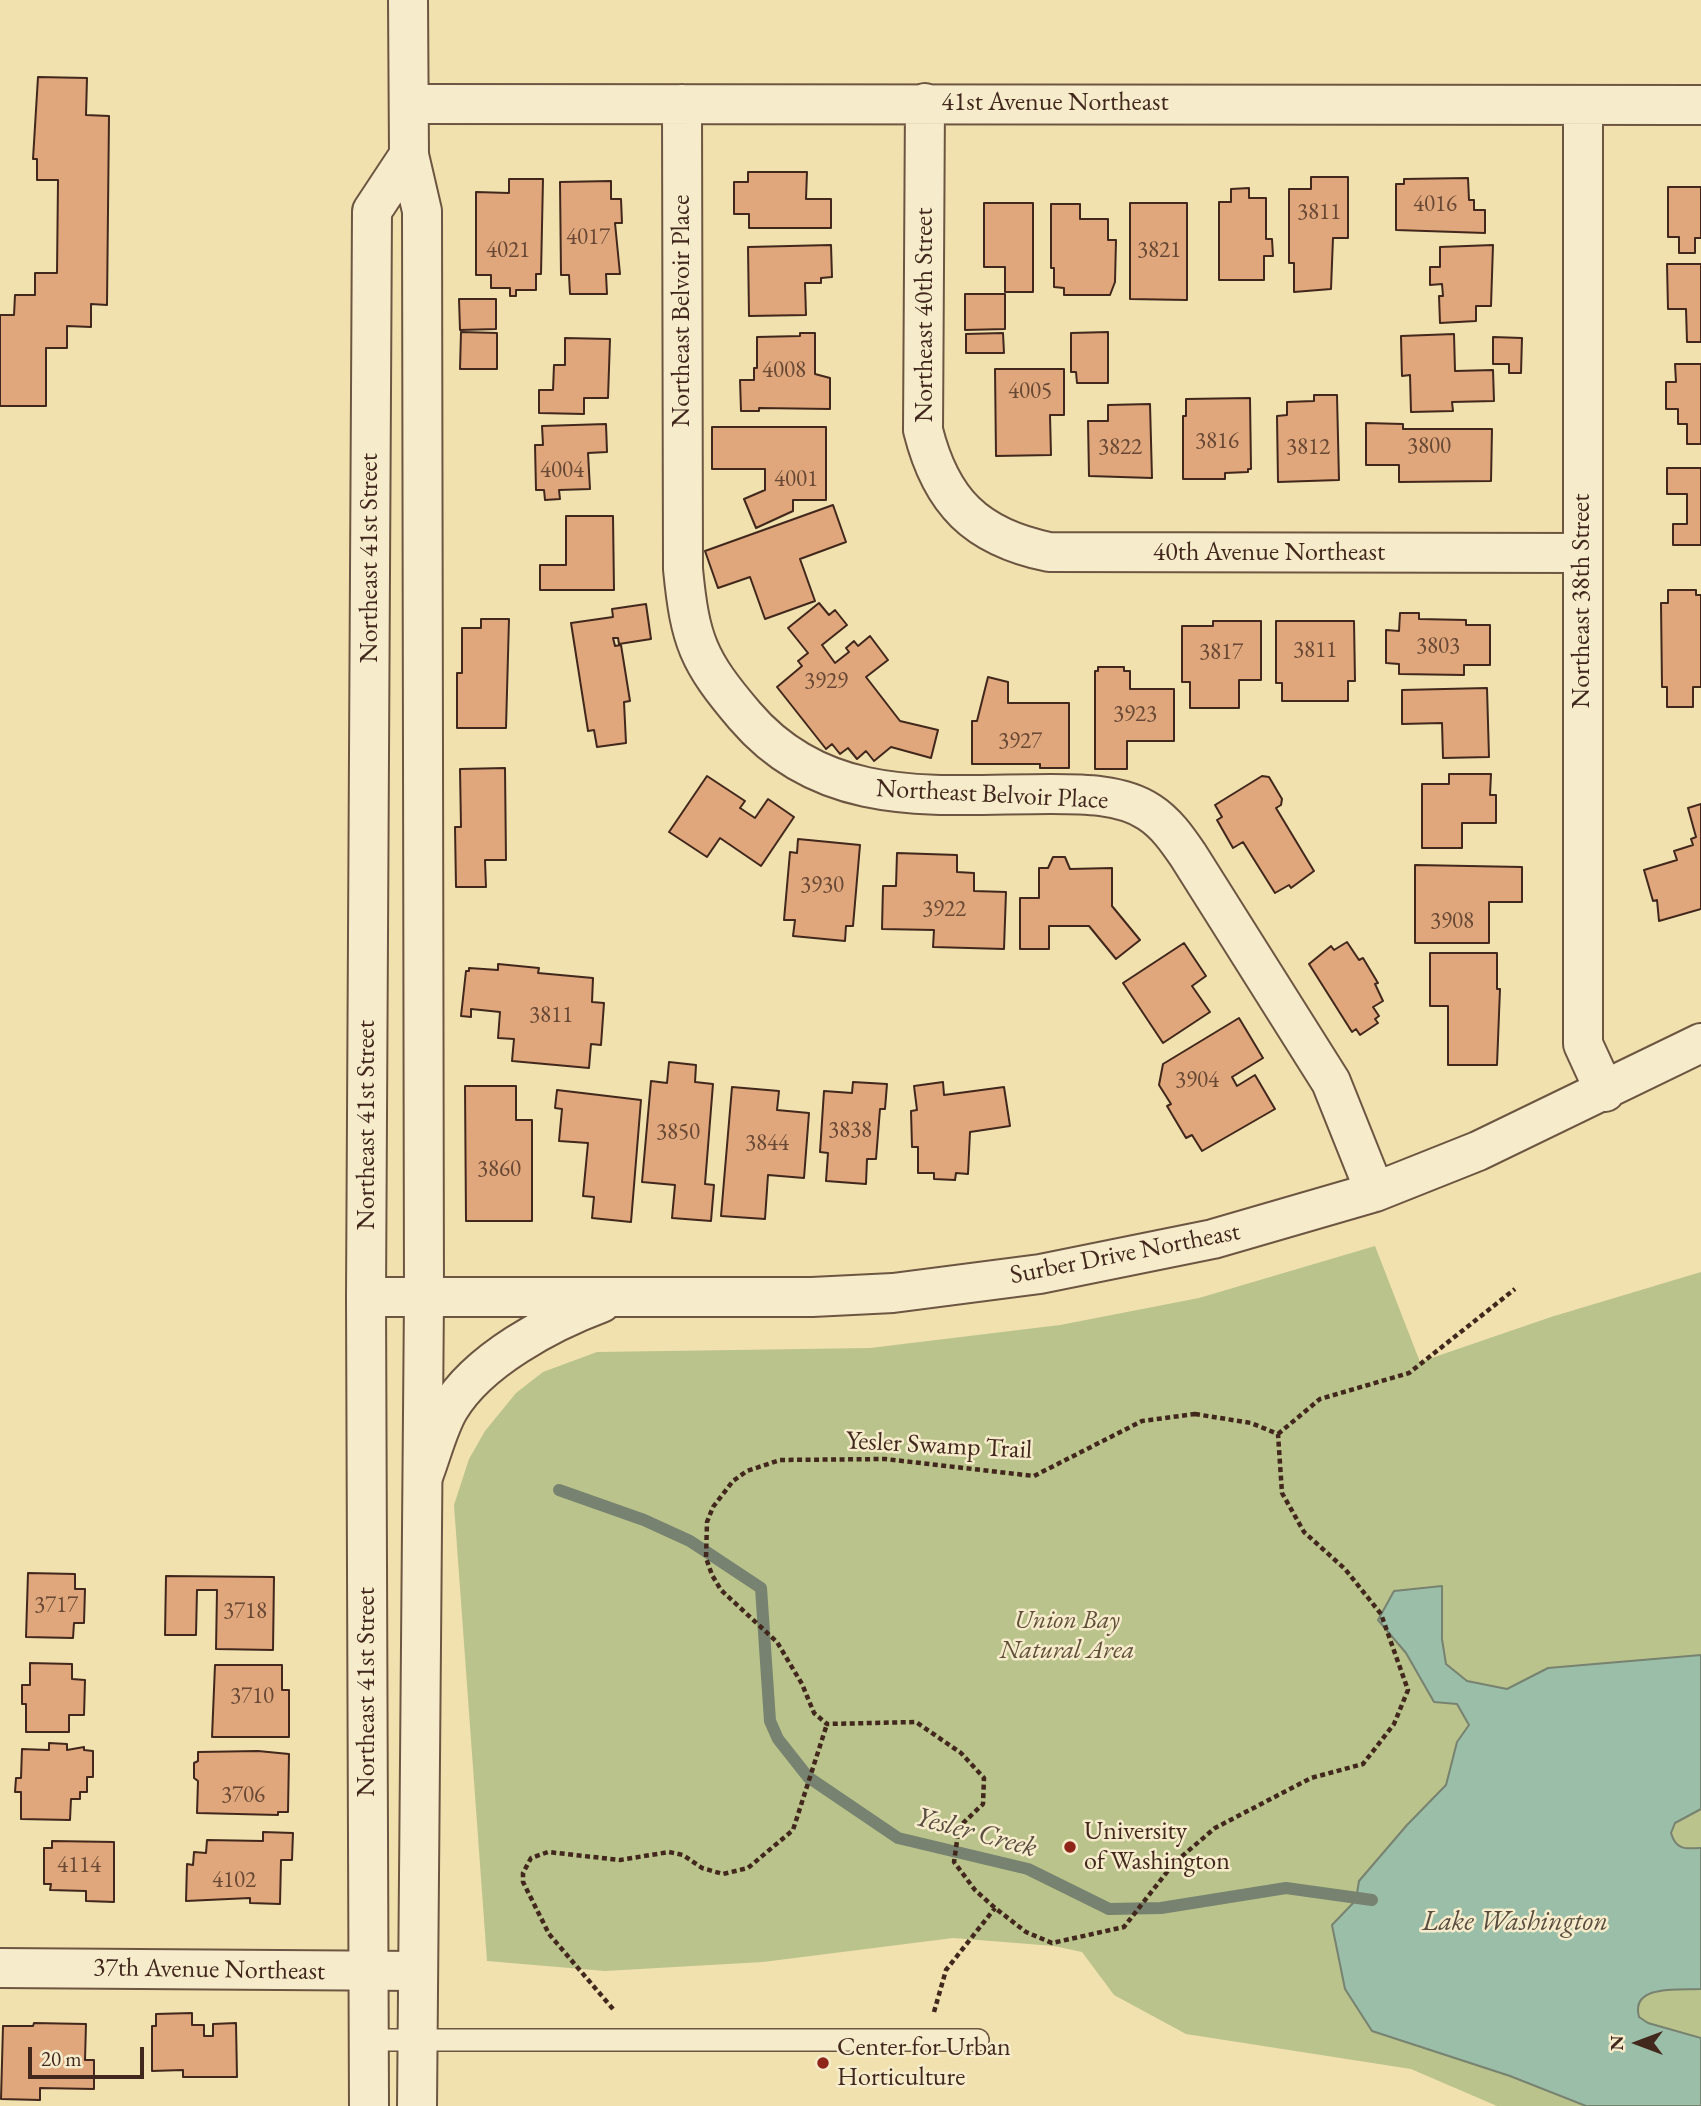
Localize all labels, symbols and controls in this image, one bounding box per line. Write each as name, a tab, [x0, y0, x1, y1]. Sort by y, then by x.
street label: 41st Avenue Northeast	[941, 87, 1169, 119]
house number: 4016	[1413, 191, 1457, 219]
street label: Northeast Belvoir Place	[666, 195, 698, 427]
house number: 3811	[1297, 199, 1341, 227]
street label: Northeast 40th Street	[909, 208, 941, 422]
house number: 4017	[566, 224, 610, 252]
house number: 4021	[486, 237, 530, 265]
house number: 3821	[1137, 237, 1181, 265]
house number: 4008	[762, 357, 806, 385]
house number: 4005	[1008, 378, 1052, 406]
house number: 3816	[1195, 428, 1239, 456]
house number: 3800	[1407, 433, 1451, 461]
house number: 3822	[1098, 434, 1142, 462]
house number: 3812	[1286, 434, 1330, 462]
street label: Northeast 41st Street	[354, 453, 386, 663]
house number: 4004	[540, 457, 584, 485]
house number: 4001	[774, 466, 818, 494]
street label: Northeast 38th Street	[1566, 494, 1598, 708]
street label: 40th Avenue Northeast	[1153, 537, 1385, 569]
house number: 3803	[1416, 633, 1460, 661]
house number: 3811	[1293, 637, 1337, 665]
house number: 3817	[1199, 639, 1243, 667]
house number: 3929	[804, 668, 848, 696]
house number: 3923	[1113, 701, 1157, 729]
house number: 3927	[998, 728, 1042, 756]
street label: Northeast Belvoir Place	[875, 773, 1109, 817]
house number: 3930	[800, 872, 844, 900]
house number: 3922	[922, 896, 966, 924]
house number: 3908	[1430, 908, 1474, 936]
house number: 3811	[529, 1002, 573, 1030]
street label: Northeast 41st Street	[351, 1020, 383, 1230]
house number: 3904	[1175, 1067, 1219, 1095]
house number: 3838	[828, 1117, 872, 1145]
house number: 3850	[656, 1119, 700, 1147]
house number: 3844	[745, 1130, 789, 1158]
house number: 3860	[477, 1156, 521, 1184]
street label: Surber Drive Northeast	[1007, 1216, 1243, 1292]
street label: Yesler Swamp Trail	[845, 1426, 1033, 1466]
street label: Northeast 41st Street	[351, 1587, 383, 1797]
house number: 3717	[34, 1592, 78, 1620]
house number: 3718	[223, 1598, 267, 1626]
park label: Union Bay Natural Area	[999, 1605, 1135, 1666]
house number: 3710	[230, 1683, 274, 1711]
house number: 3706	[221, 1782, 265, 1810]
water label: Yesler Creek	[912, 1801, 1040, 1865]
place label: University of Washington	[1084, 1816, 1230, 1878]
marker: University of Washington	[1062, 1839, 1078, 1855]
house number: 4114	[57, 1852, 101, 1880]
house number: 4102	[212, 1867, 256, 1895]
water label: Lake Washington	[1422, 1905, 1608, 1939]
street label: 37th Avenue Northeast	[93, 1952, 325, 1988]
north arrow	[1603, 2008, 1673, 2078]
scale bar	[32, 2032, 147, 2076]
place label: Center for Urban Horticulture	[837, 2032, 1011, 2094]
text: N	[1604, 2035, 1629, 2051]
text: 20 m	[41, 2045, 82, 2072]
marker: Center for Urban Horticulture	[815, 2055, 831, 2071]

